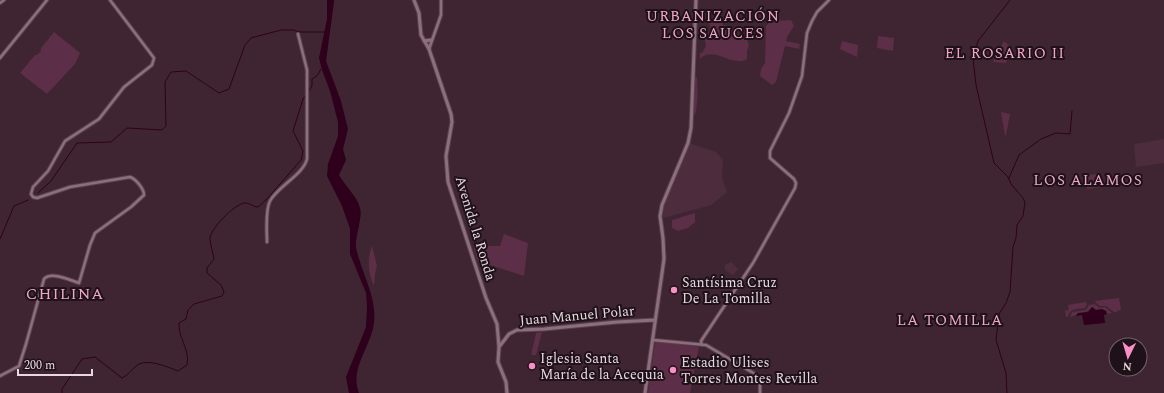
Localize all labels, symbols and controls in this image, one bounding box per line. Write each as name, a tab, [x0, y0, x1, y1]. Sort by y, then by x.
district label: URBANIZACIÓN LOS SAUCES	[646, 5, 780, 45]
district label: EL ROSARIO II	[945, 42, 1065, 65]
district label: LOS ALAMOS	[1033, 169, 1143, 192]
street label: Avenida la Ronda	[450, 173, 501, 283]
place label: Santísima Cruz De La Tomilla	[682, 272, 777, 309]
district label: CHILINA	[26, 282, 104, 306]
marker: Santísima Cruz De La Tomilla	[669, 285, 679, 295]
street label: Juan Manuel Polar	[519, 300, 636, 331]
district label: LA TOMILLA	[897, 309, 1003, 332]
north arrow	[1108, 337, 1148, 377]
place label: Iglesia Santa María de la Acequia	[540, 348, 664, 385]
scale bar	[18, 351, 92, 377]
place label: Estadio Ulises Torres Montes Revilla	[681, 352, 818, 389]
text: 200 m	[24, 356, 55, 375]
text: N	[1122, 358, 1132, 375]
marker: Iglesia Santa María de la Acequia	[527, 361, 537, 371]
marker: Estadio Ulises Torres Montes Revilla	[668, 365, 678, 375]

